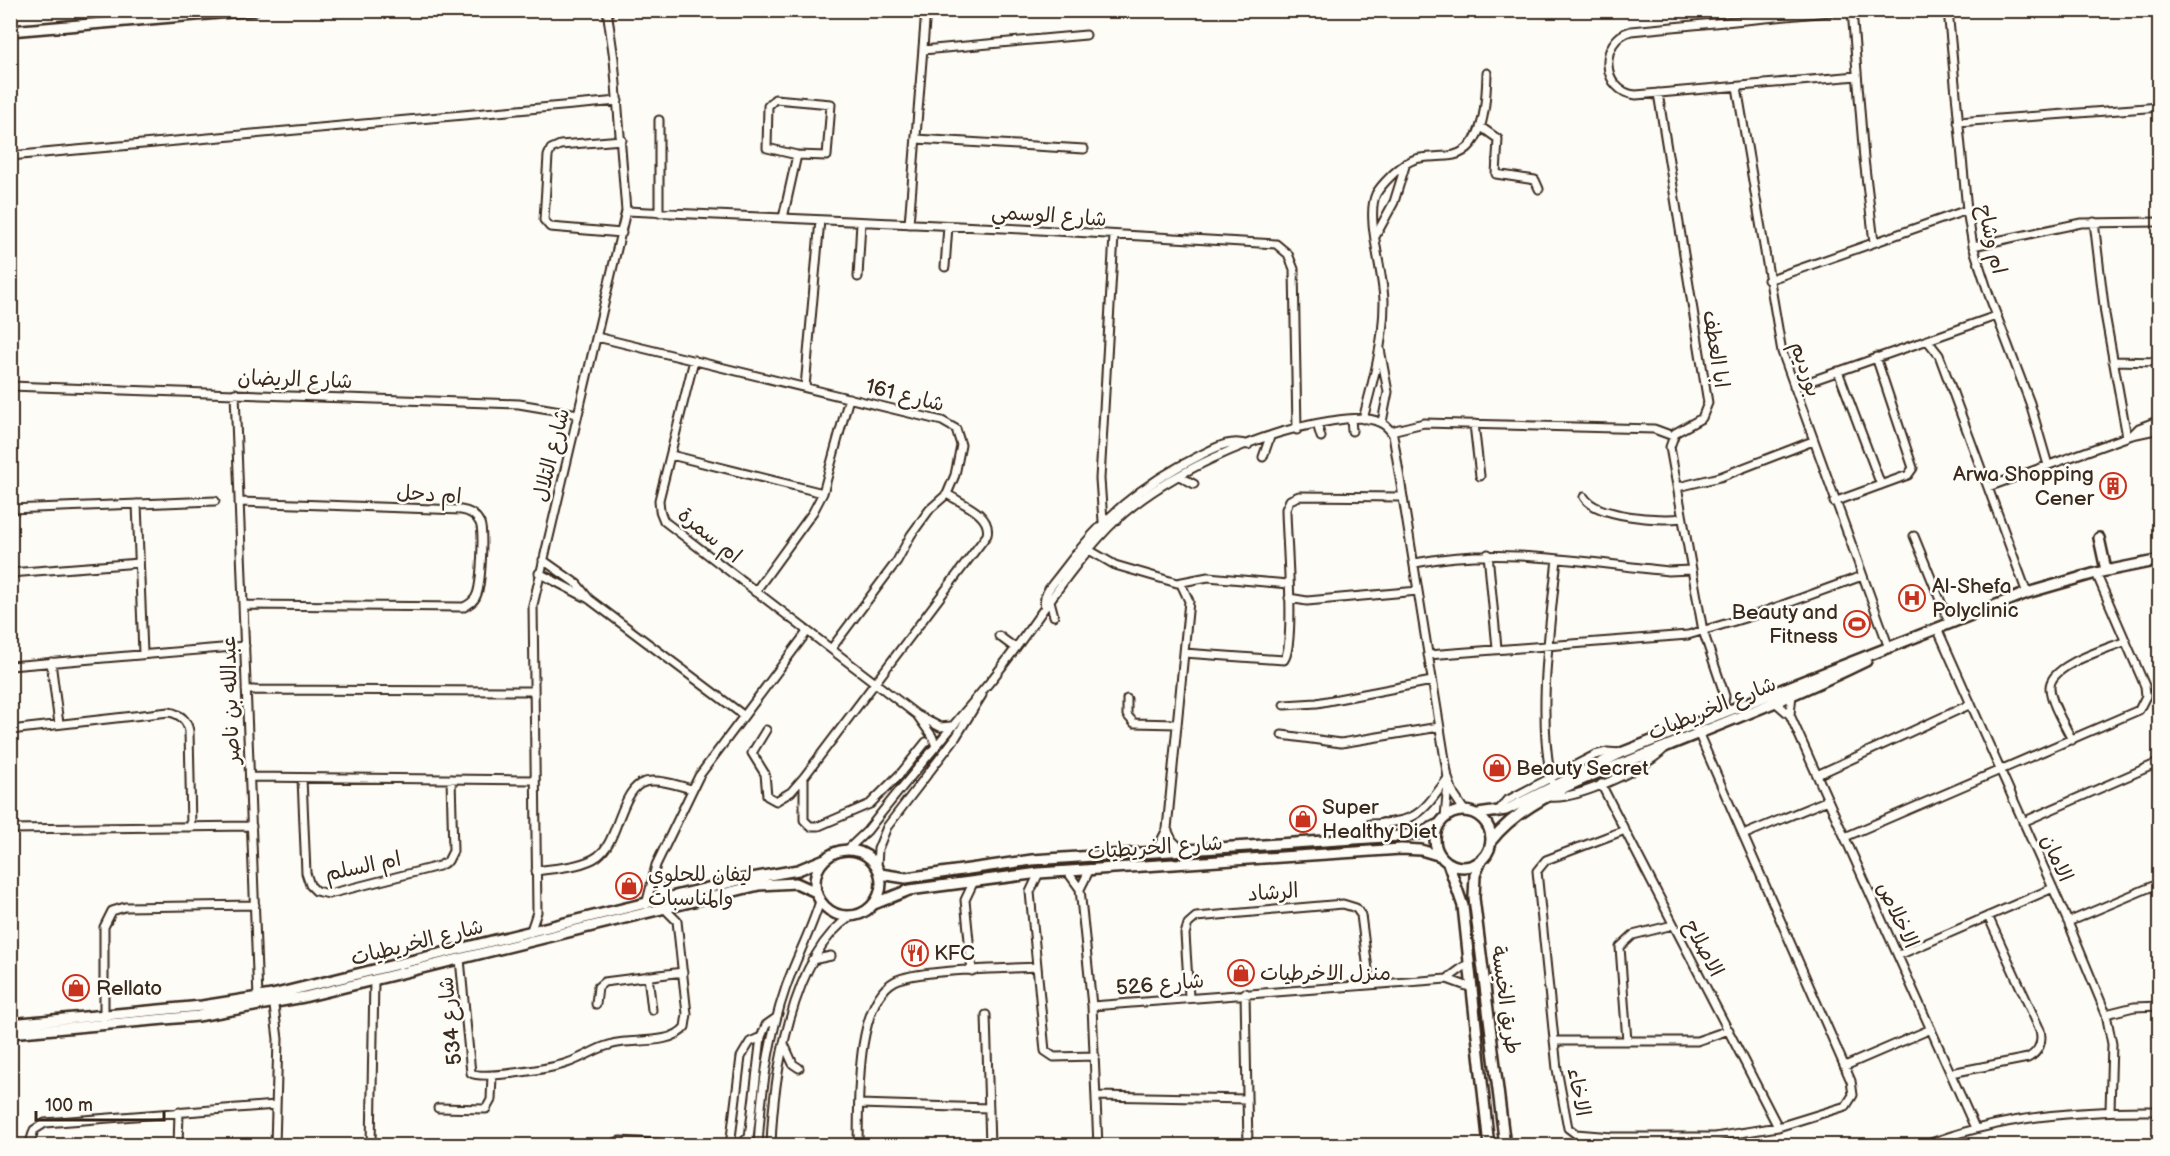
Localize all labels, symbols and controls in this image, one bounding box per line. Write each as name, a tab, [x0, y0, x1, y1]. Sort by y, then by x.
street label: شارع الوسمي	[990, 199, 1107, 238]
street label: ام وشاح	[1968, 202, 2012, 277]
street label: ابا العطف	[1697, 308, 1734, 390]
street label: بورديم	[1782, 338, 1826, 401]
street label: شارع الريضان	[237, 365, 353, 396]
street label: شارع 161	[862, 374, 947, 419]
street label: شارع التلال	[528, 406, 577, 505]
place label: Arwa Shopping Cener	[1953, 462, 2094, 511]
building icon: Arwa Shopping Cener	[2098, 471, 2128, 501]
street label: ام دحل	[395, 480, 462, 512]
street label: ام سمرة	[671, 502, 747, 571]
place label: Al-Shefa Polyclinic	[1932, 574, 2019, 623]
hospital icon: Al-Shefa Polyclinic	[1897, 583, 1927, 613]
place label: Beauty and Fitness	[1732, 600, 1838, 649]
sports icon: Beauty and Fitness	[1842, 609, 1872, 639]
street label: عبدالله بن ناصر	[216, 636, 245, 766]
street label: شارع الخريطيات	[1644, 671, 1781, 747]
shop icon: Beauty Secret	[1482, 753, 1512, 783]
place label: Beauty Secret	[1516, 756, 1649, 781]
place label: Super Healthy Diet	[1322, 795, 1438, 844]
shop icon: Super Healthy Diet	[1288, 804, 1318, 834]
street label: شارع الخريطيات	[1086, 830, 1224, 867]
street label: الامان	[2035, 831, 2078, 886]
street label: ام السلم	[323, 846, 404, 890]
place label: ليفان للحلوي والمناسبات	[648, 862, 752, 911]
shop icon: ليفان للحلوي والمناسبات	[614, 871, 644, 901]
street label: الرشاد	[1247, 878, 1299, 907]
street label: الاخلاص	[1871, 878, 1924, 952]
street label: شارع الخريطيات	[348, 914, 487, 973]
street label: الاصلاح	[1677, 915, 1729, 982]
restaurant icon: KFC	[900, 938, 930, 968]
place label: KFC	[934, 941, 975, 966]
street label: طريق الخيسة	[1486, 944, 1525, 1056]
shop icon: منزل الاخرطيات	[1226, 958, 1256, 988]
place label: منزل الاخرطيات	[1260, 961, 1391, 986]
street label: شارع 526	[1115, 968, 1205, 1003]
shop icon: Rellato	[61, 973, 91, 1003]
street label: شارع 534	[433, 975, 470, 1066]
place label: Rellato	[96, 976, 162, 1001]
street label: الاخاء	[1562, 1066, 1595, 1119]
scale bar	[36, 1084, 164, 1122]
text: 100 m	[45, 1095, 93, 1116]

